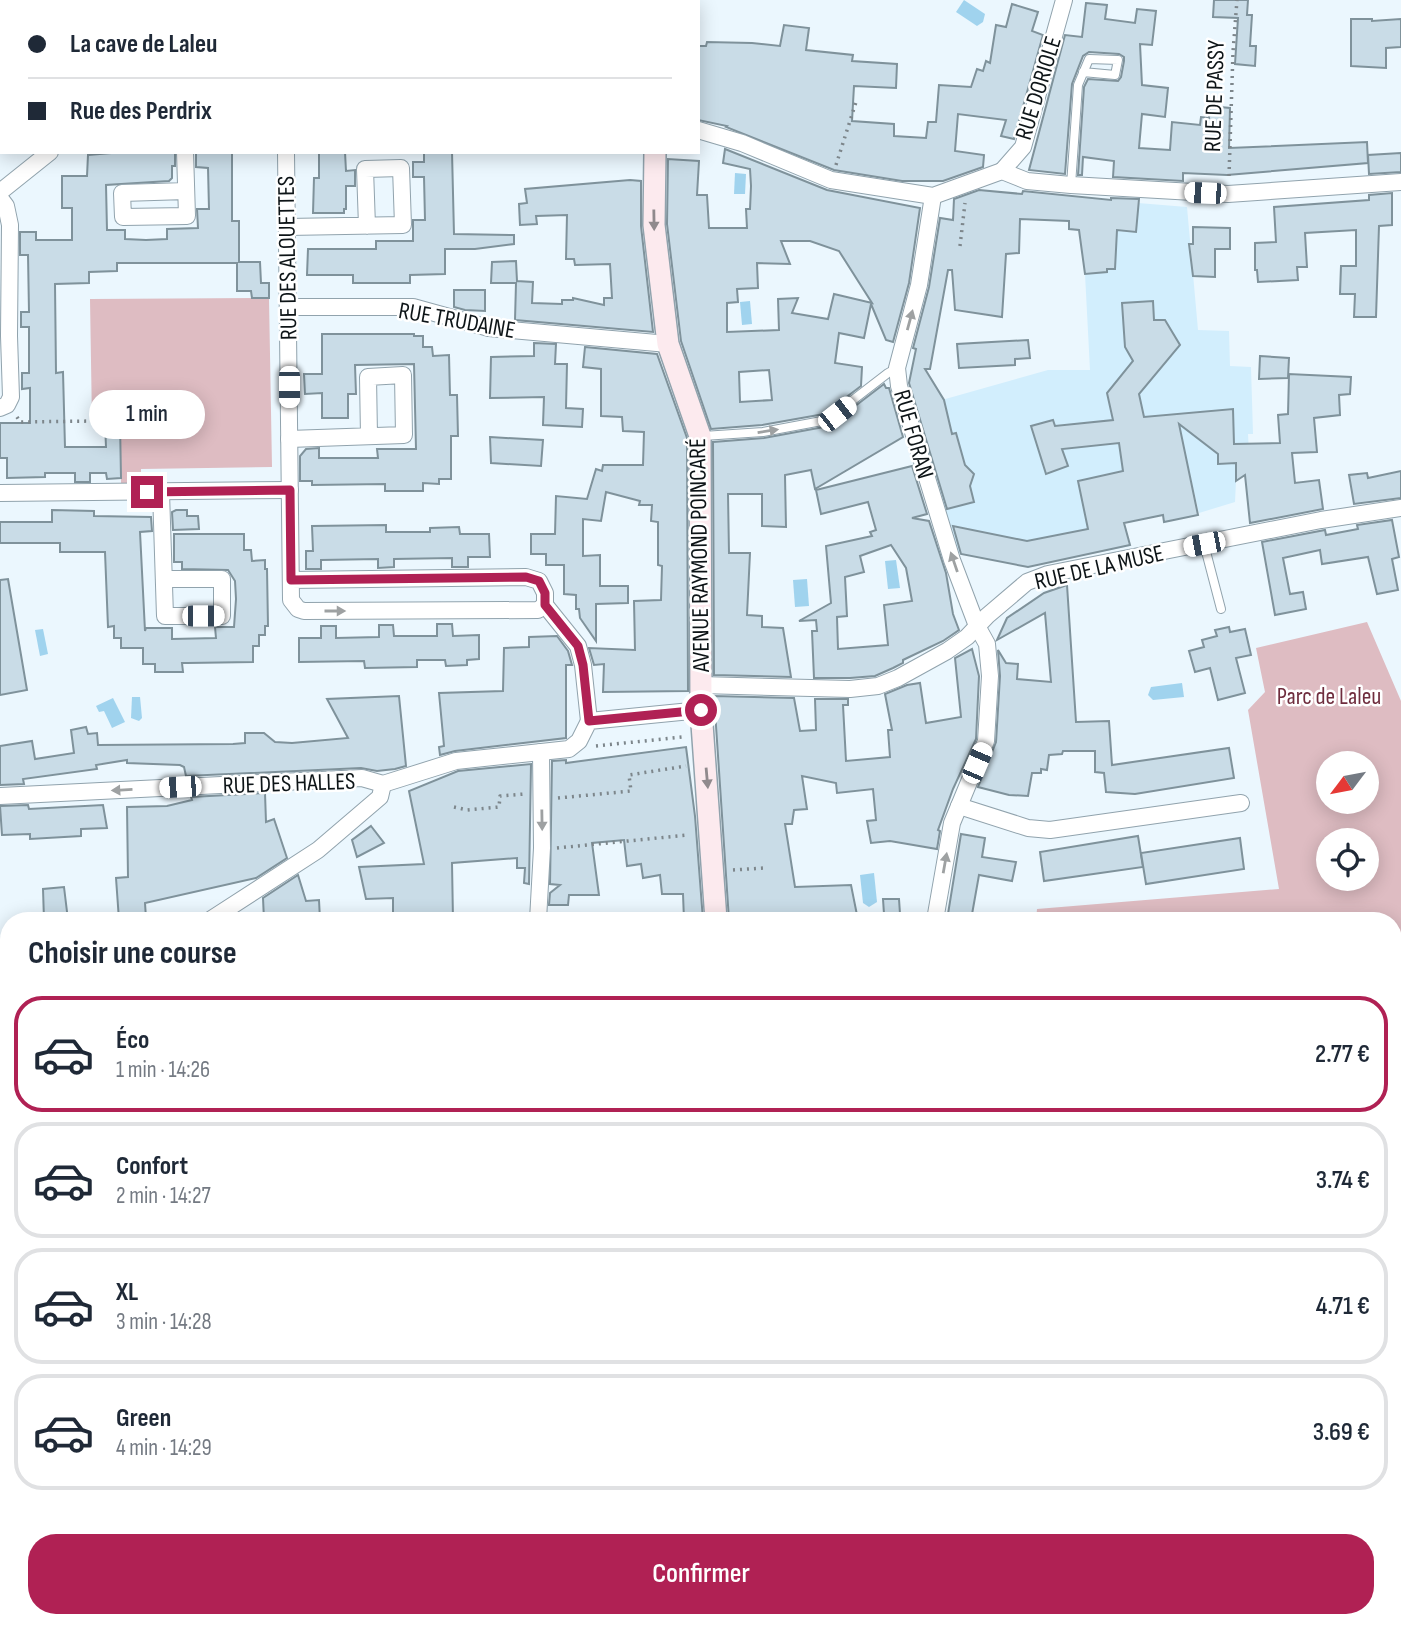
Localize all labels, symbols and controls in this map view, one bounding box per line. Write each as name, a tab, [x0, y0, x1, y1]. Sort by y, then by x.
text: La cave de Laleu	[70, 29, 217, 60]
street label: RUE DORIOLE	[1009, 33, 1068, 143]
street label: RUE DE PASSY	[1198, 40, 1231, 152]
text: Rue des Perdrix	[70, 96, 212, 127]
street label: RUE DES ALOUETTES	[272, 176, 303, 340]
car	[1184, 182, 1227, 204]
one-way arrow	[649, 210, 660, 232]
street label: RUE TRUDAINE	[396, 296, 517, 345]
one-way arrow	[905, 309, 916, 331]
car	[279, 366, 300, 408]
street label: RUE FORAN	[887, 386, 940, 482]
callout: 1 min	[89, 391, 205, 440]
car	[814, 393, 861, 435]
text: 1 min	[126, 400, 168, 428]
one-way arrow	[757, 425, 779, 436]
street label: AVENUE RAYMOND POINCARÉ	[683, 438, 716, 673]
route end	[131, 476, 163, 508]
car	[1182, 530, 1227, 558]
street label: RUE DE LA MUSE	[1032, 539, 1166, 596]
one-way arrow	[948, 552, 959, 573]
one-way arrow	[324, 605, 346, 617]
car	[183, 606, 225, 627]
park label: Parc de Laleu	[1277, 682, 1381, 711]
route start	[685, 694, 717, 726]
car	[960, 740, 995, 786]
north arrow	[1316, 751, 1379, 814]
map controls	[1316, 751, 1379, 891]
street label: RUE DES HALLES	[222, 767, 356, 800]
one-way arrow	[702, 767, 713, 789]
car	[159, 775, 202, 799]
one-way arrow	[111, 785, 133, 796]
one-way arrow	[536, 810, 548, 832]
button: locate	[1316, 828, 1379, 891]
one-way arrow	[940, 852, 951, 874]
text: Choisir une course	[28, 934, 237, 973]
icon: car	[32, 1023, 95, 1086]
text: Éco	[116, 1025, 149, 1056]
text: 2.77 €	[1315, 1039, 1370, 1070]
text: 1 min · 14:26	[116, 1056, 210, 1084]
icon: car	[32, 1149, 95, 1212]
text: Confort	[116, 1151, 188, 1182]
text: 3.74 €	[1316, 1165, 1370, 1196]
text: 2 min · 14:27	[116, 1182, 211, 1210]
icon: car	[32, 1275, 95, 1338]
text: XL	[116, 1277, 138, 1308]
text: 4.71 €	[1316, 1291, 1370, 1322]
text: 3 min · 14:28	[116, 1308, 212, 1336]
icon: car	[32, 1401, 95, 1464]
text: Green	[116, 1403, 171, 1434]
text: 3.69 €	[1313, 1417, 1370, 1448]
text: 4 min · 14:29	[116, 1434, 212, 1462]
button: Confirmer	[28, 1534, 1374, 1614]

